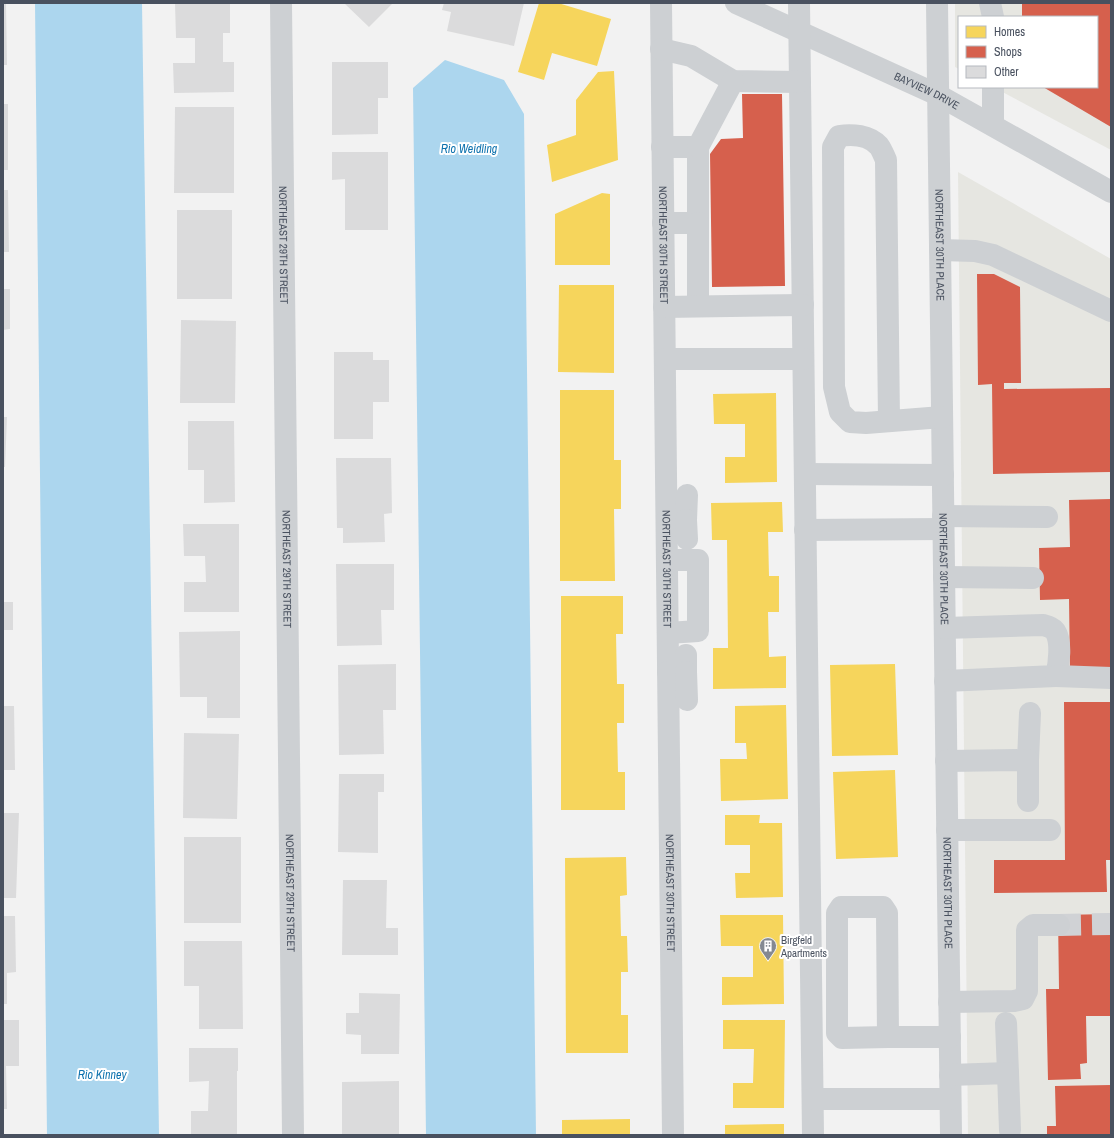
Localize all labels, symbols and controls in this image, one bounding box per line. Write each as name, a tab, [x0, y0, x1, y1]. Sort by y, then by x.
legend	[958, 16, 1098, 88]
text: Homes	[994, 24, 1025, 40]
text: Shops	[994, 44, 1022, 60]
text: Other	[994, 64, 1019, 80]
street label: BAYVIEW DRIVE	[892, 69, 962, 113]
water label: Rio Weidling	[441, 141, 498, 157]
street label: NORTHEAST 29TH STREET	[276, 186, 291, 305]
street label: NORTHEAST 30TH STREET	[656, 186, 671, 305]
street label: NORTHEAST 30TH PLACE	[932, 189, 948, 301]
street label: NORTHEAST 29TH STREET	[279, 510, 295, 629]
street label: NORTHEAST 30TH STREET	[659, 510, 675, 629]
street label: NORTHEAST 30TH PLACE	[936, 513, 952, 625]
street label: NORTHEAST 29TH STREET	[283, 834, 298, 953]
street label: NORTHEAST 30TH STREET	[663, 834, 678, 953]
street label: NORTHEAST 30TH PLACE	[940, 837, 956, 949]
place label: Birgfeld Apartments	[780, 933, 828, 960]
building icon: Birgfeld Apartments	[758, 936, 778, 961]
water label: Rio Kinney	[78, 1067, 127, 1083]

